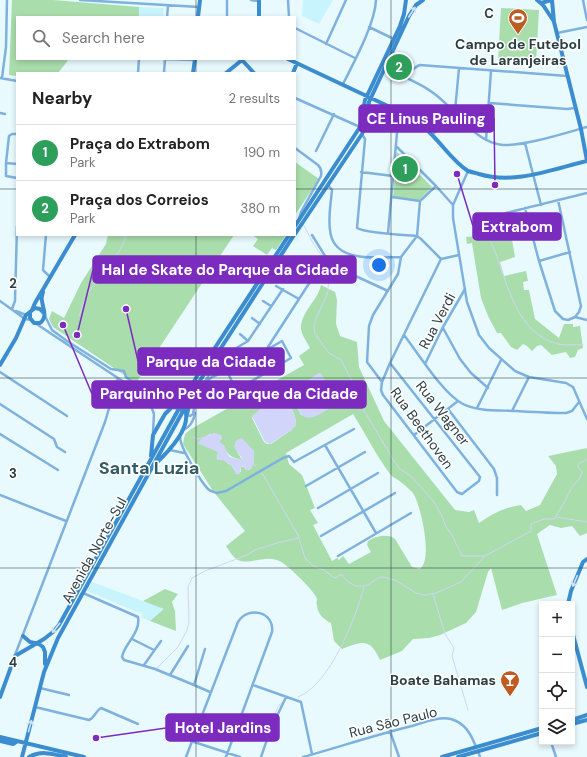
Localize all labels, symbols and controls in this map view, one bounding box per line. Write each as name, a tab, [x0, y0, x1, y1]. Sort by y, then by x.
text: C	[484, 5, 494, 22]
one-way arrow	[408, 6, 416, 17]
sports icon: Campo de Futebol de Laranjeiras	[507, 7, 529, 35]
search box	[16, 16, 296, 60]
icon: search	[30, 27, 52, 49]
text: Search here	[62, 28, 145, 48]
place label: Campo de Futebol de Laranjeiras	[455, 35, 581, 69]
pin: 2	[386, 52, 412, 82]
text: Nearby	[32, 87, 92, 109]
text: 2 results	[229, 90, 280, 107]
callout: CE Linus Pauling	[359, 105, 494, 132]
text: CE Linus Pauling	[367, 109, 485, 129]
text: Praça do Extrabom	[70, 134, 210, 154]
text: 1	[43, 144, 47, 161]
text: 190 m	[244, 144, 280, 161]
text: Park	[70, 154, 96, 171]
pin: 1	[392, 154, 418, 184]
text: Praça dos Correios	[70, 190, 209, 210]
text: 2	[41, 200, 49, 217]
text: 380 m	[240, 200, 280, 217]
text: Park	[70, 210, 96, 227]
callout: Extrabom	[473, 213, 561, 240]
text: Extrabom	[481, 217, 553, 237]
your location	[369, 255, 389, 275]
callout: Hal de Skate do Parque da Cidade	[93, 256, 356, 283]
text: Hal de Skate do Parque da Cidade	[102, 260, 348, 280]
text: 2	[9, 275, 17, 292]
street label: Rua Verdi	[415, 290, 459, 352]
callout: Parque da Cidade	[138, 348, 284, 375]
text: Parque da Cidade	[146, 352, 276, 372]
street label: Rua Wagner	[412, 377, 474, 449]
callout: Parquinho Pet do Parque da Cidade	[92, 381, 366, 408]
text: Parquinho Pet do Parque da Cidade	[100, 384, 358, 404]
street label: Rua Beethoven	[386, 384, 458, 472]
district label: Santa Luzia	[99, 456, 199, 480]
text: 3	[9, 465, 17, 482]
street label: Avenida Norte-Sul	[57, 494, 131, 606]
one-way arrow	[571, 574, 579, 586]
map controls	[539, 601, 575, 745]
button: +	[539, 601, 575, 637]
one-way arrow	[51, 623, 60, 634]
button: −	[539, 637, 575, 673]
text: 4	[9, 654, 17, 671]
bar icon: Boate Bahamas	[499, 669, 521, 697]
place label: Boate Bahamas	[390, 671, 496, 689]
button: locate	[539, 673, 575, 709]
street label: Rua São Paulo	[347, 702, 439, 742]
button: layers	[539, 709, 575, 745]
callout: Hotel Jardins	[166, 714, 279, 741]
text: Hotel Jardins	[175, 718, 271, 738]
one-way arrow	[27, 719, 34, 732]

